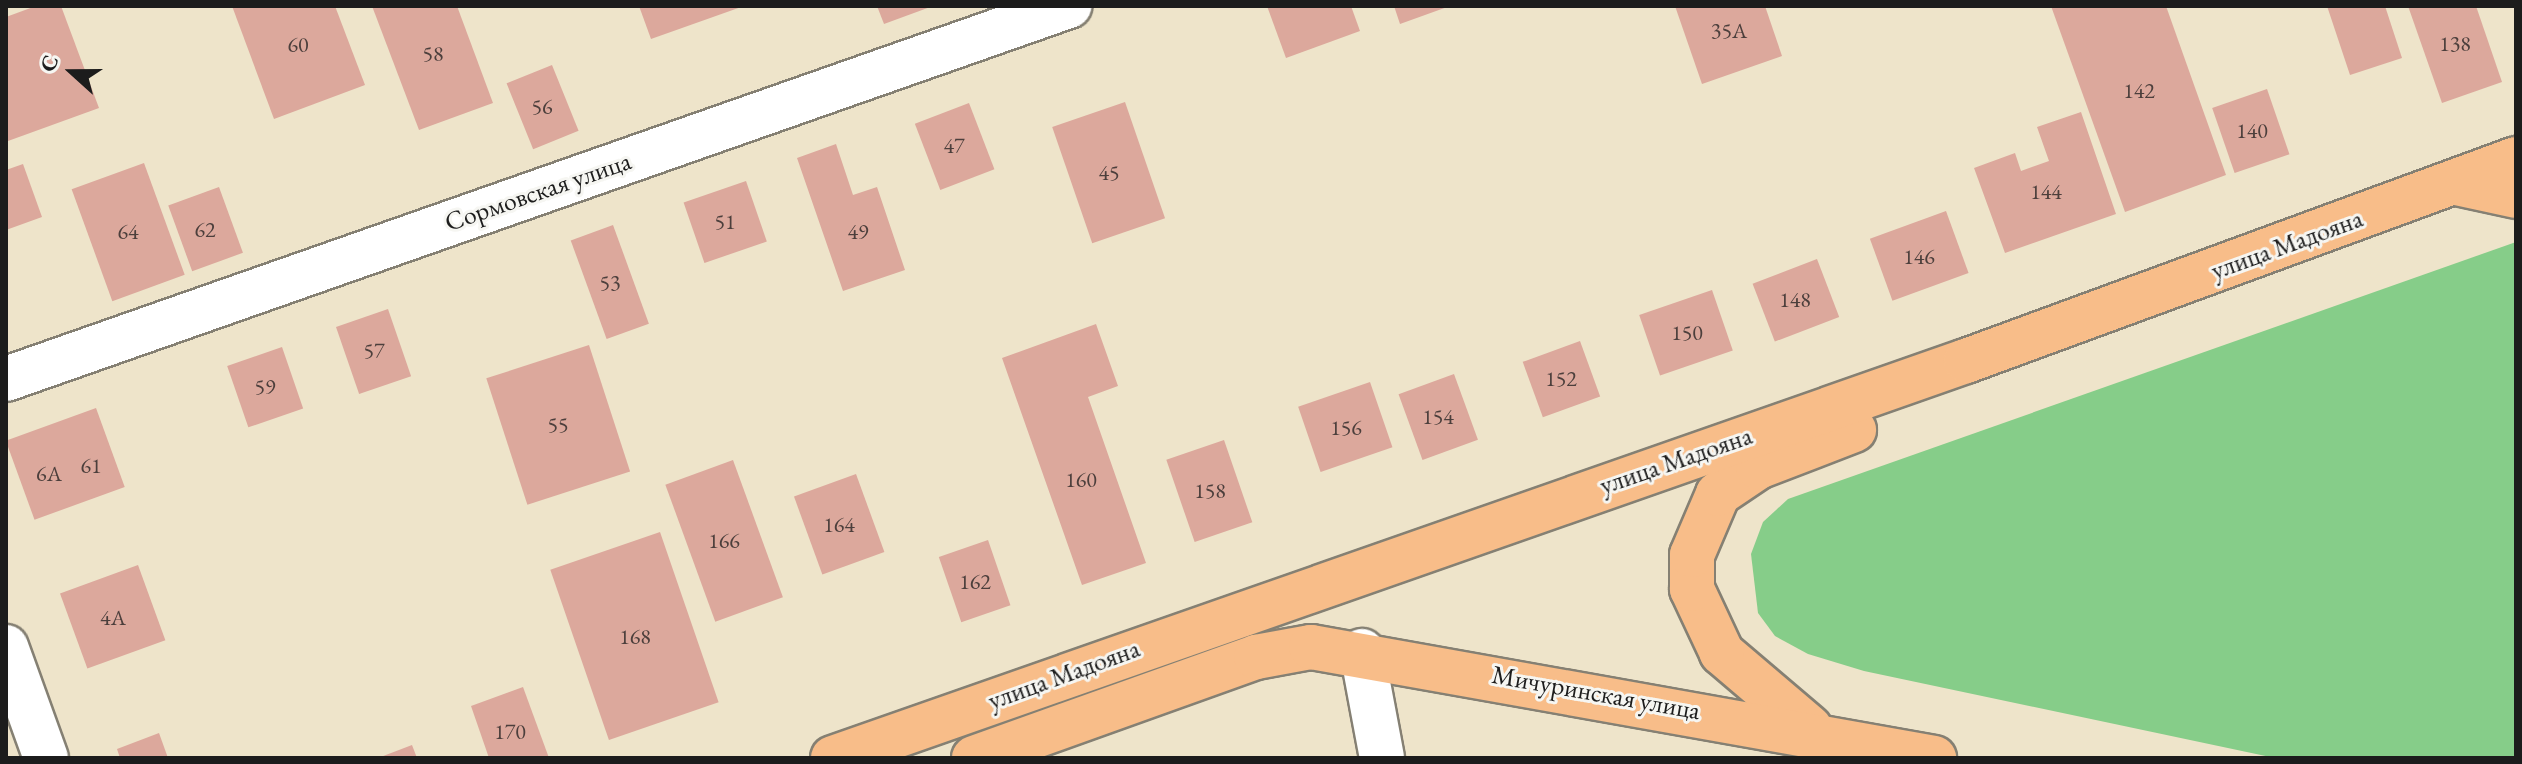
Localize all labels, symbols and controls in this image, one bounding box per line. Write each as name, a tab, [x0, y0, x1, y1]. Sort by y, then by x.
house number: 35А	[1711, 18, 1747, 44]
house number: 138	[2439, 31, 2471, 57]
north arrow	[32, 32, 112, 112]
house number: 60	[287, 32, 309, 58]
house number: 58	[422, 41, 444, 67]
text: С	[33, 51, 65, 76]
house number: 142	[2123, 78, 2155, 104]
house number: 56	[531, 94, 553, 120]
house number: 140	[2236, 118, 2268, 144]
house number: 47	[943, 133, 965, 159]
street label: Сормовская улица	[441, 146, 635, 238]
house number: 45	[1098, 160, 1120, 186]
house number: 144	[2030, 179, 2062, 205]
street label: улица Мадояна	[2207, 203, 2367, 287]
house number: 51	[714, 209, 736, 235]
house number: 62	[194, 217, 216, 243]
house number: 64	[117, 219, 139, 245]
house number: 49	[847, 219, 869, 245]
house number: 146	[1903, 244, 1935, 270]
house number: 53	[599, 270, 621, 296]
house number: 148	[1779, 287, 1811, 313]
house number: 150	[1671, 320, 1703, 346]
house number: 57	[363, 338, 385, 364]
house number: 152	[1545, 366, 1577, 392]
house number: 59	[254, 374, 276, 400]
house number: 154	[1422, 404, 1454, 430]
house number: 55	[547, 412, 569, 438]
house number: 156	[1330, 415, 1362, 441]
street label: улица Мадояна	[1596, 420, 1756, 502]
house number: 61	[80, 453, 102, 479]
house number: 6А	[36, 461, 62, 487]
house number: 160	[1065, 467, 1097, 493]
house number: 158	[1194, 478, 1226, 504]
house number: 164	[823, 512, 855, 538]
house number: 166	[708, 528, 740, 554]
house number: 162	[959, 569, 991, 595]
house number: 4А	[100, 605, 126, 631]
house number: 168	[619, 624, 651, 650]
street label: улица Мадояна	[984, 633, 1144, 717]
street label: Мичуринская улица	[1489, 659, 1703, 727]
house number: 170	[494, 719, 526, 745]

